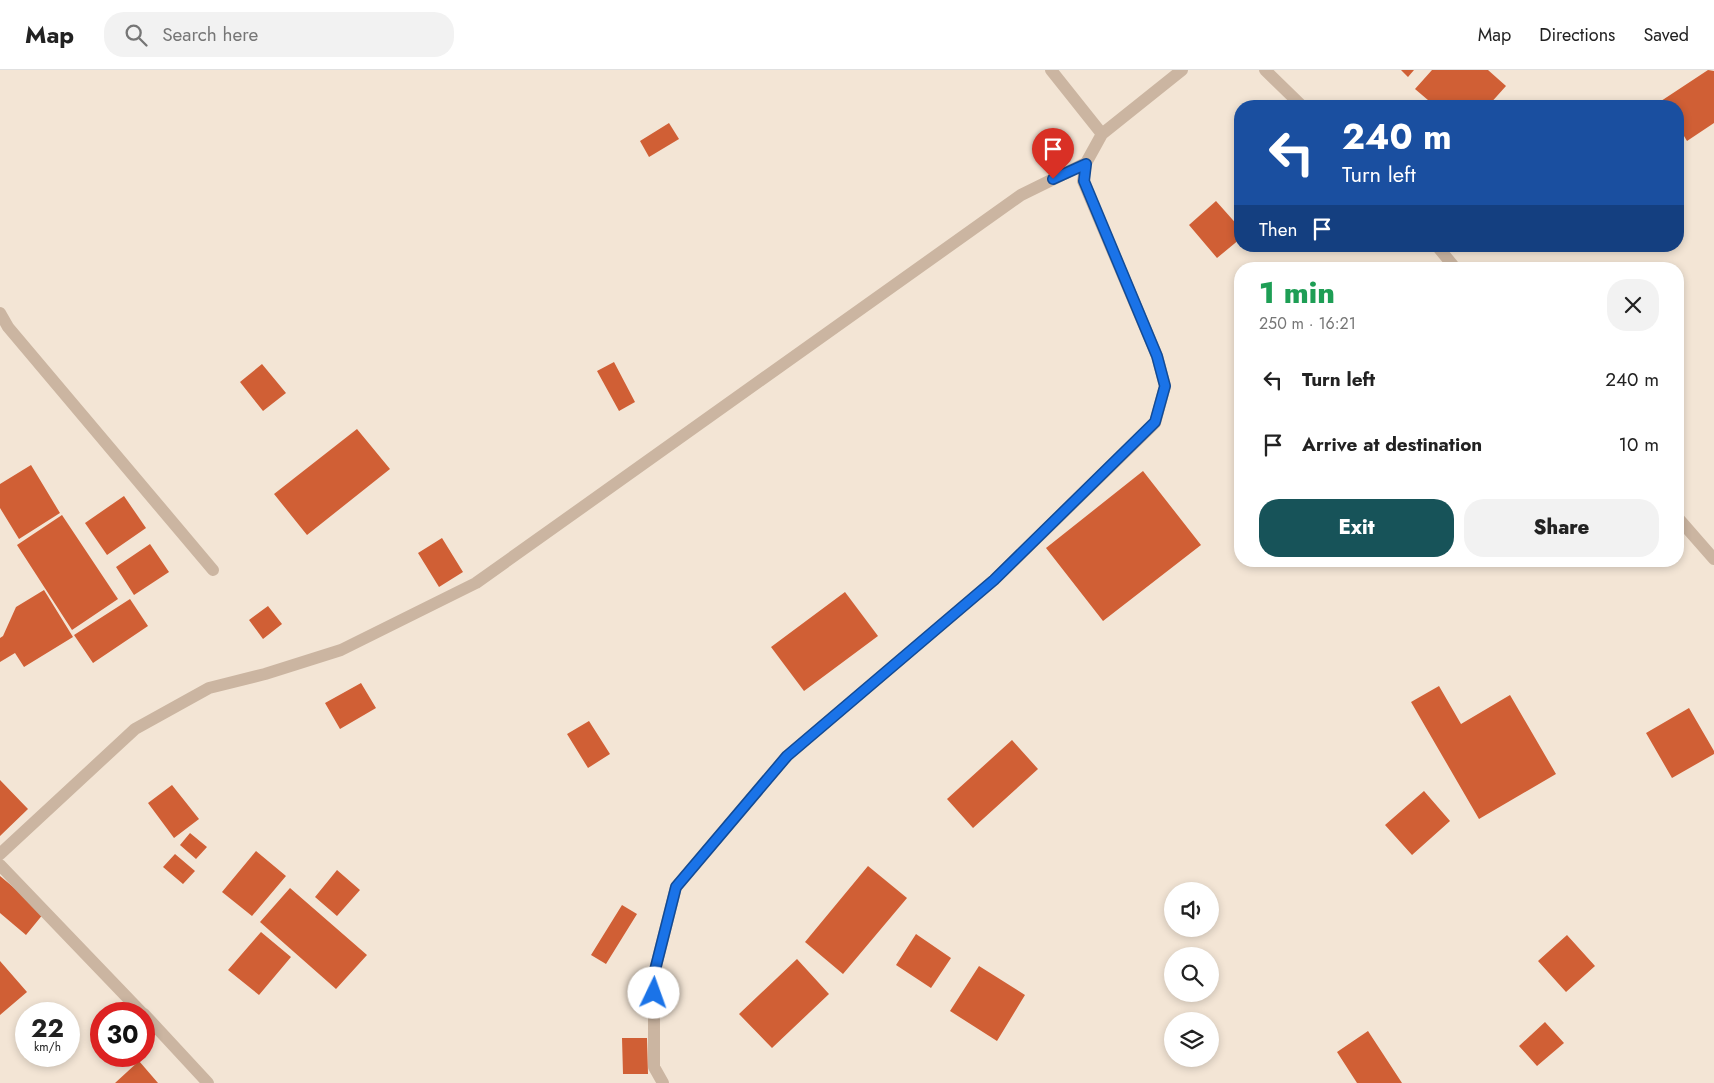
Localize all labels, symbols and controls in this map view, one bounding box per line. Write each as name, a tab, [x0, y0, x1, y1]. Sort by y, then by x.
search box	[104, 12, 454, 57]
text: Map	[25, 17, 74, 52]
icon: search	[122, 21, 150, 49]
text: Search here	[162, 21, 258, 48]
text: Map	[1478, 22, 1511, 48]
text: Directions	[1539, 22, 1615, 48]
text: Saved	[1643, 22, 1689, 48]
text: 240 m	[1342, 112, 1452, 162]
icon: left	[1259, 120, 1324, 185]
pin	[1032, 128, 1074, 179]
icon: arrive	[1039, 135, 1067, 163]
text: Turn left	[1342, 158, 1416, 190]
icon: arrive	[1308, 215, 1336, 243]
text: Then	[1259, 216, 1298, 243]
text: 1 min	[1259, 271, 1335, 314]
button: close	[1607, 279, 1659, 331]
text: 250 m · 16:21	[1259, 312, 1356, 335]
icon: left	[1259, 366, 1287, 394]
text: Turn left	[1302, 366, 1375, 393]
text: 240 m	[1605, 366, 1659, 393]
icon: arrive	[1259, 431, 1287, 459]
text: Arrive at destination	[1302, 431, 1482, 458]
text: 10 m	[1619, 431, 1659, 458]
button: Exit	[1259, 499, 1454, 557]
button: Share	[1464, 499, 1659, 557]
map controls	[1164, 882, 1219, 1067]
button: sound	[1164, 882, 1219, 937]
button: search	[1164, 947, 1219, 1002]
position arrow	[627, 966, 679, 1018]
speed limit sign: 30	[90, 1002, 155, 1067]
text: 22	[31, 1010, 64, 1046]
button: layers	[1164, 1012, 1219, 1067]
text: km/h	[34, 1038, 61, 1056]

